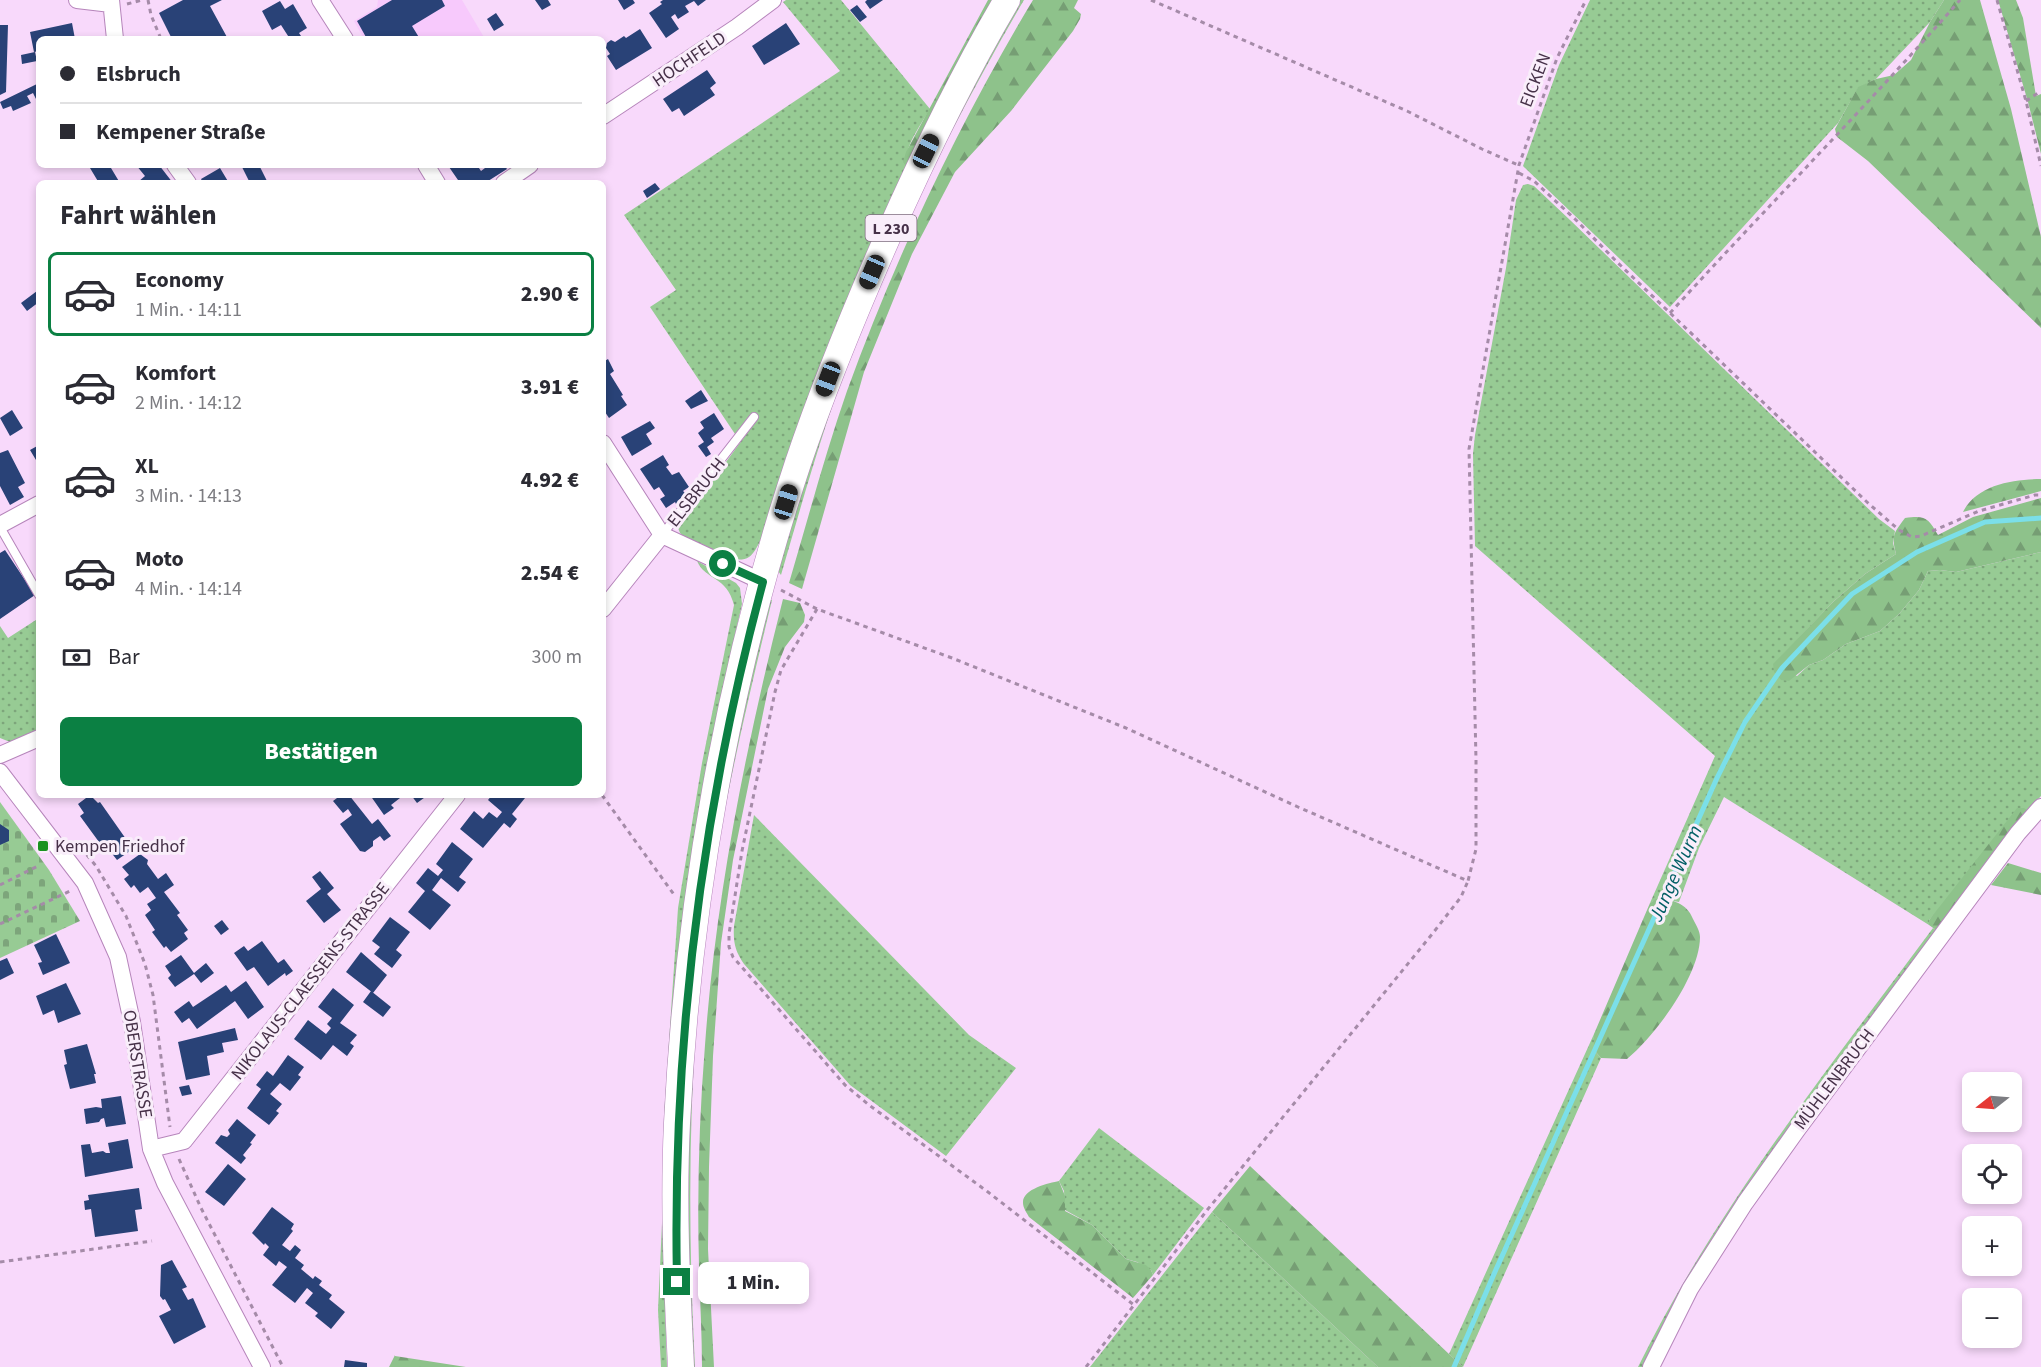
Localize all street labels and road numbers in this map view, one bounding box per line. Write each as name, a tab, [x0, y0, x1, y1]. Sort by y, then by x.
street label: HOCHFELD	[648, 26, 731, 93]
street label: EICKEN	[1514, 50, 1557, 111]
road number: L 230	[866, 215, 916, 241]
street label: ELSBRUCH	[661, 452, 731, 532]
street label: NIKOLAUS-CLAESSENS-STRASSE	[225, 877, 396, 1085]
street label: OBERSTRASSE	[117, 1008, 158, 1120]
street label: MÜHLENBRUCH	[1788, 1024, 1881, 1135]

